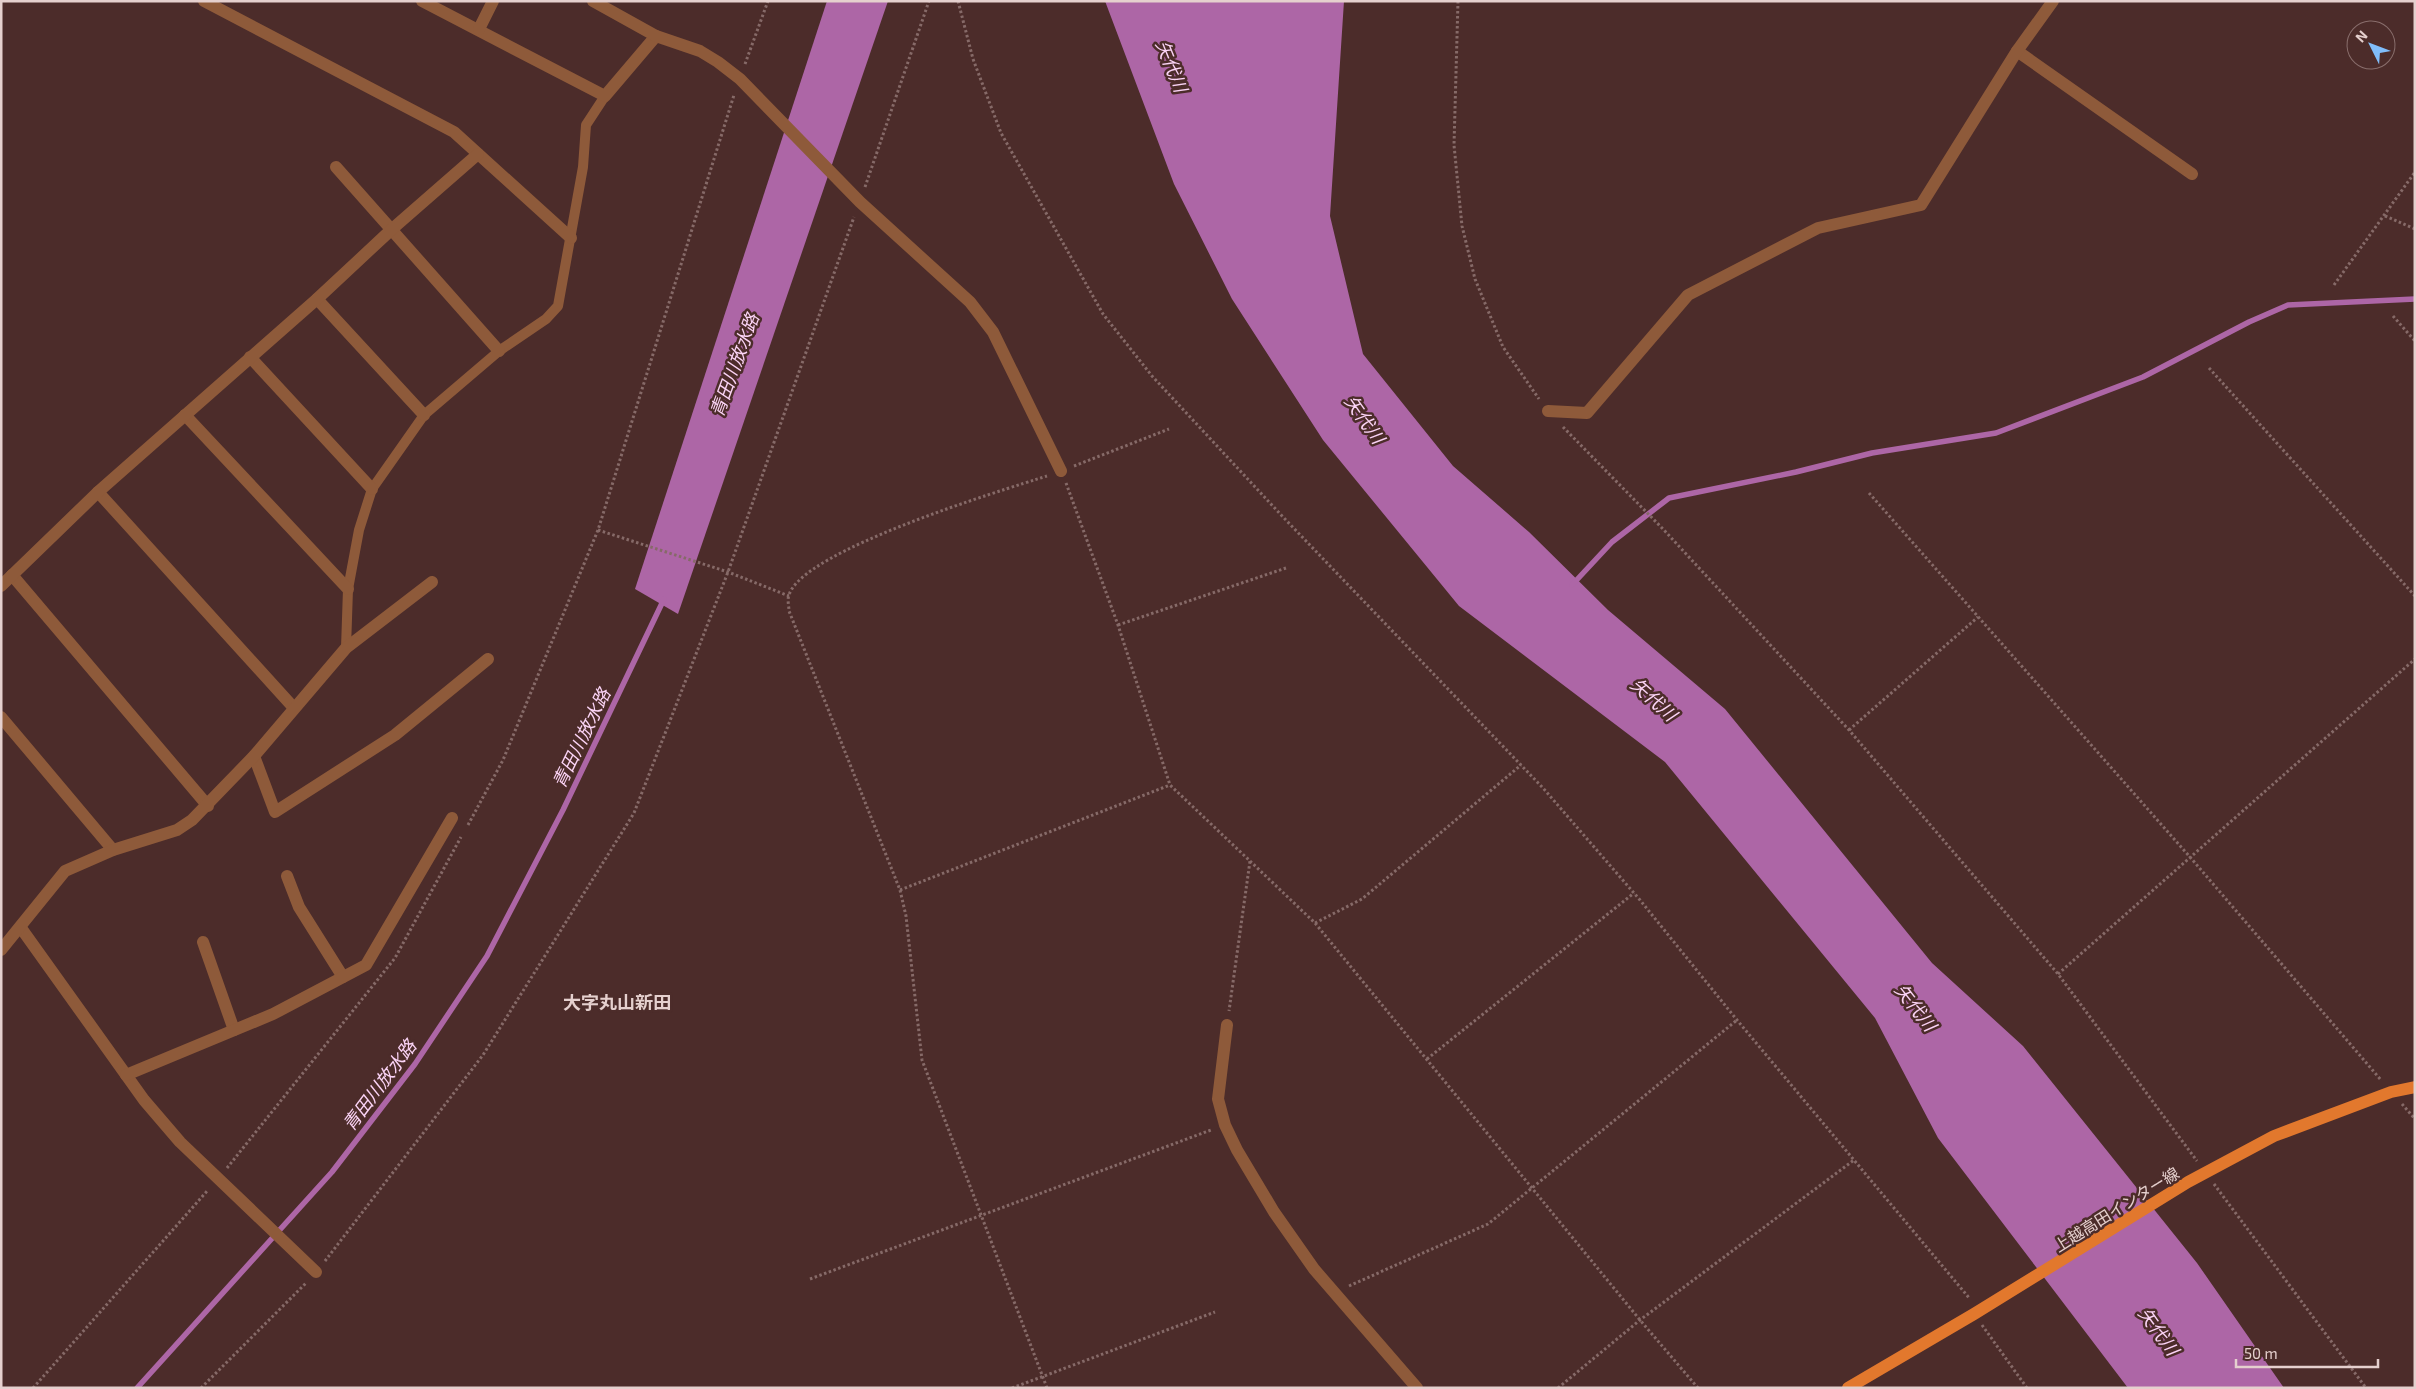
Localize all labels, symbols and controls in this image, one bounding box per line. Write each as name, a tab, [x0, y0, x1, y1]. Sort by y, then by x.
north arrow	[2346, 20, 2396, 70]
text: N	[2351, 27, 2371, 45]
water label: 矢代川	[1152, 37, 1193, 97]
water label: 青田川放水路	[705, 309, 763, 420]
water label: 矢代川	[1341, 391, 1391, 449]
water label: 矢代川	[1627, 673, 1683, 727]
water label: 青田川放水路	[547, 683, 615, 791]
water label: 矢代川	[1891, 979, 1943, 1037]
district label: 大字丸山新田	[563, 991, 671, 1013]
water label: 青田川放水路	[338, 1034, 421, 1135]
street label: 上越高田インター線	[2050, 1163, 2182, 1255]
water label: 矢代川	[2134, 1303, 2185, 1361]
scale bar	[2236, 1336, 2378, 1368]
text: 50 m	[2244, 1344, 2278, 1362]

